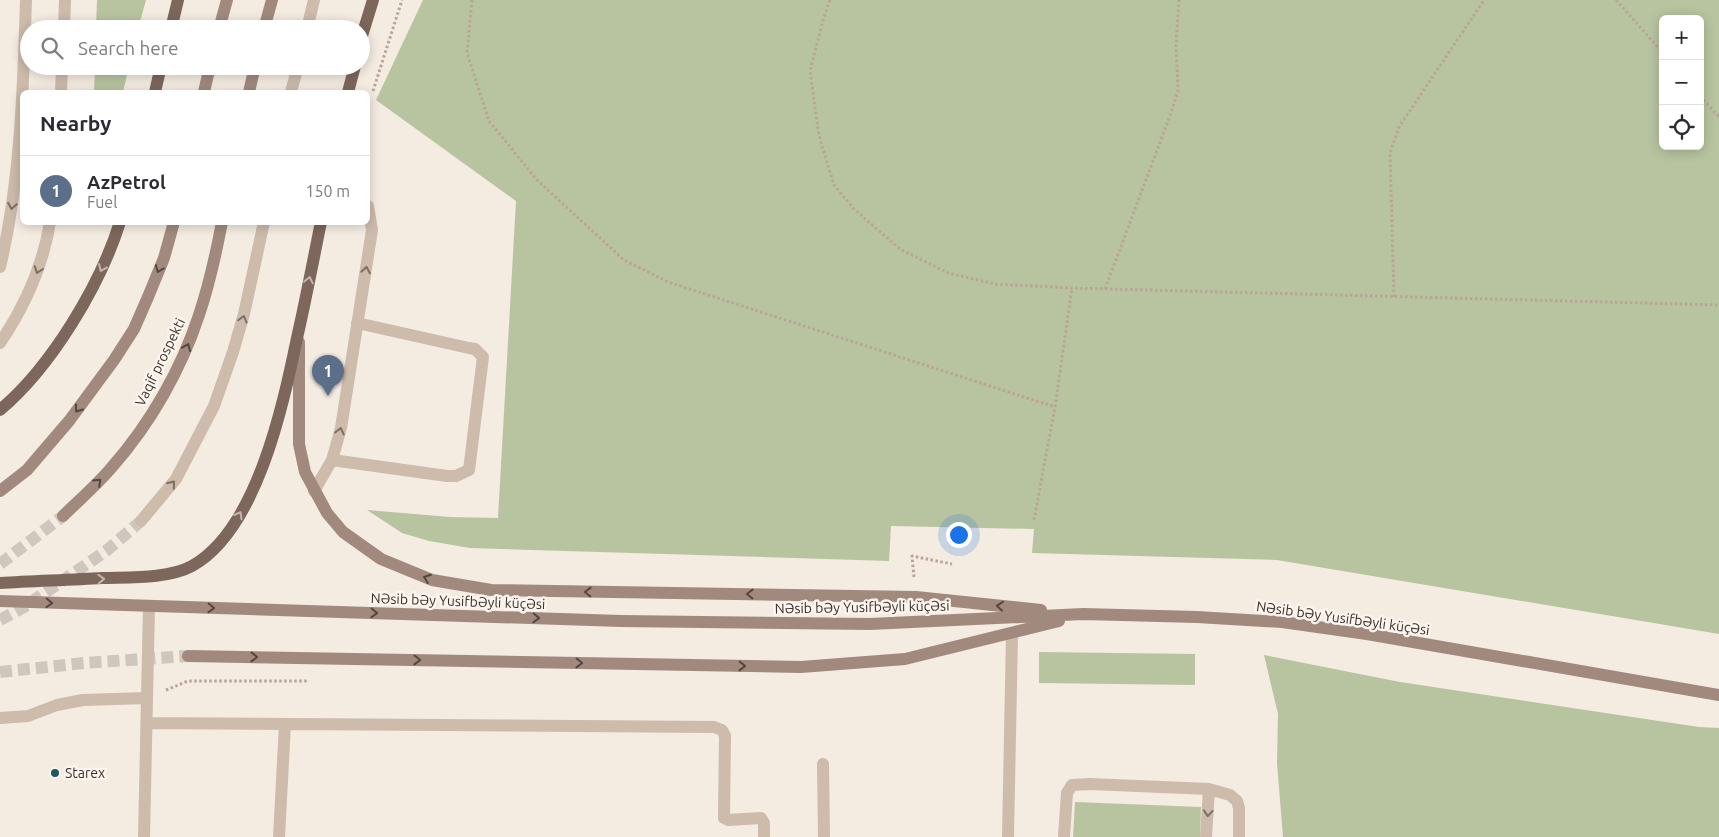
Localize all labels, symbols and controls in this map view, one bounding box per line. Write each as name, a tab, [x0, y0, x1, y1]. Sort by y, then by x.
map controls	[1659, 15, 1704, 150]
button: +	[1659, 15, 1704, 60]
search box	[20, 20, 370, 75]
icon: search	[38, 34, 66, 62]
text: Search here	[78, 37, 178, 59]
button: −	[1659, 60, 1704, 105]
button: locate	[1659, 105, 1704, 150]
text: Nearby	[40, 111, 111, 135]
text: AzPetrol	[87, 171, 166, 193]
text: 1	[51, 182, 61, 200]
text: 150 m	[305, 182, 350, 200]
text: Fuel	[87, 193, 117, 211]
one-way arrow	[8, 201, 18, 210]
one-way arrow	[97, 263, 108, 272]
one-way arrow	[155, 264, 166, 273]
one-way arrow	[34, 265, 44, 273]
one-way arrow	[360, 266, 370, 275]
one-way arrow	[304, 276, 314, 284]
street label: Vaqif prospekti	[132, 316, 188, 408]
one-way arrow	[237, 316, 247, 324]
one-way arrow	[180, 343, 191, 352]
pin: 1	[312, 355, 344, 396]
one-way arrow	[76, 403, 84, 412]
one-way arrow	[334, 426, 345, 435]
one-way arrow	[92, 478, 101, 487]
one-way arrow	[166, 480, 175, 490]
one-way arrow	[233, 511, 243, 520]
your location	[946, 522, 972, 548]
one-way arrow	[97, 573, 105, 584]
one-way arrow	[423, 573, 431, 583]
one-way arrow	[583, 587, 591, 597]
one-way arrow	[746, 589, 754, 599]
street label: Nəsib bəy Yusifbəyli küçəsi	[370, 590, 546, 612]
one-way arrow	[45, 597, 53, 608]
street label: Nəsib bəy Yusifbəyli küçəsi	[774, 597, 950, 617]
street label: Nəsib bəy Yusifbəyli küçəsi	[1255, 598, 1431, 638]
one-way arrow	[995, 601, 1003, 612]
one-way arrow	[207, 603, 215, 614]
one-way arrow	[370, 608, 378, 619]
one-way arrow	[532, 613, 540, 624]
one-way arrow	[251, 652, 259, 662]
one-way arrow	[413, 655, 421, 665]
one-way arrow	[576, 658, 583, 668]
one-way arrow	[738, 661, 746, 671]
place label: Starex	[65, 765, 105, 781]
marker: Starex	[49, 767, 61, 779]
one-way arrow	[1202, 809, 1213, 817]

